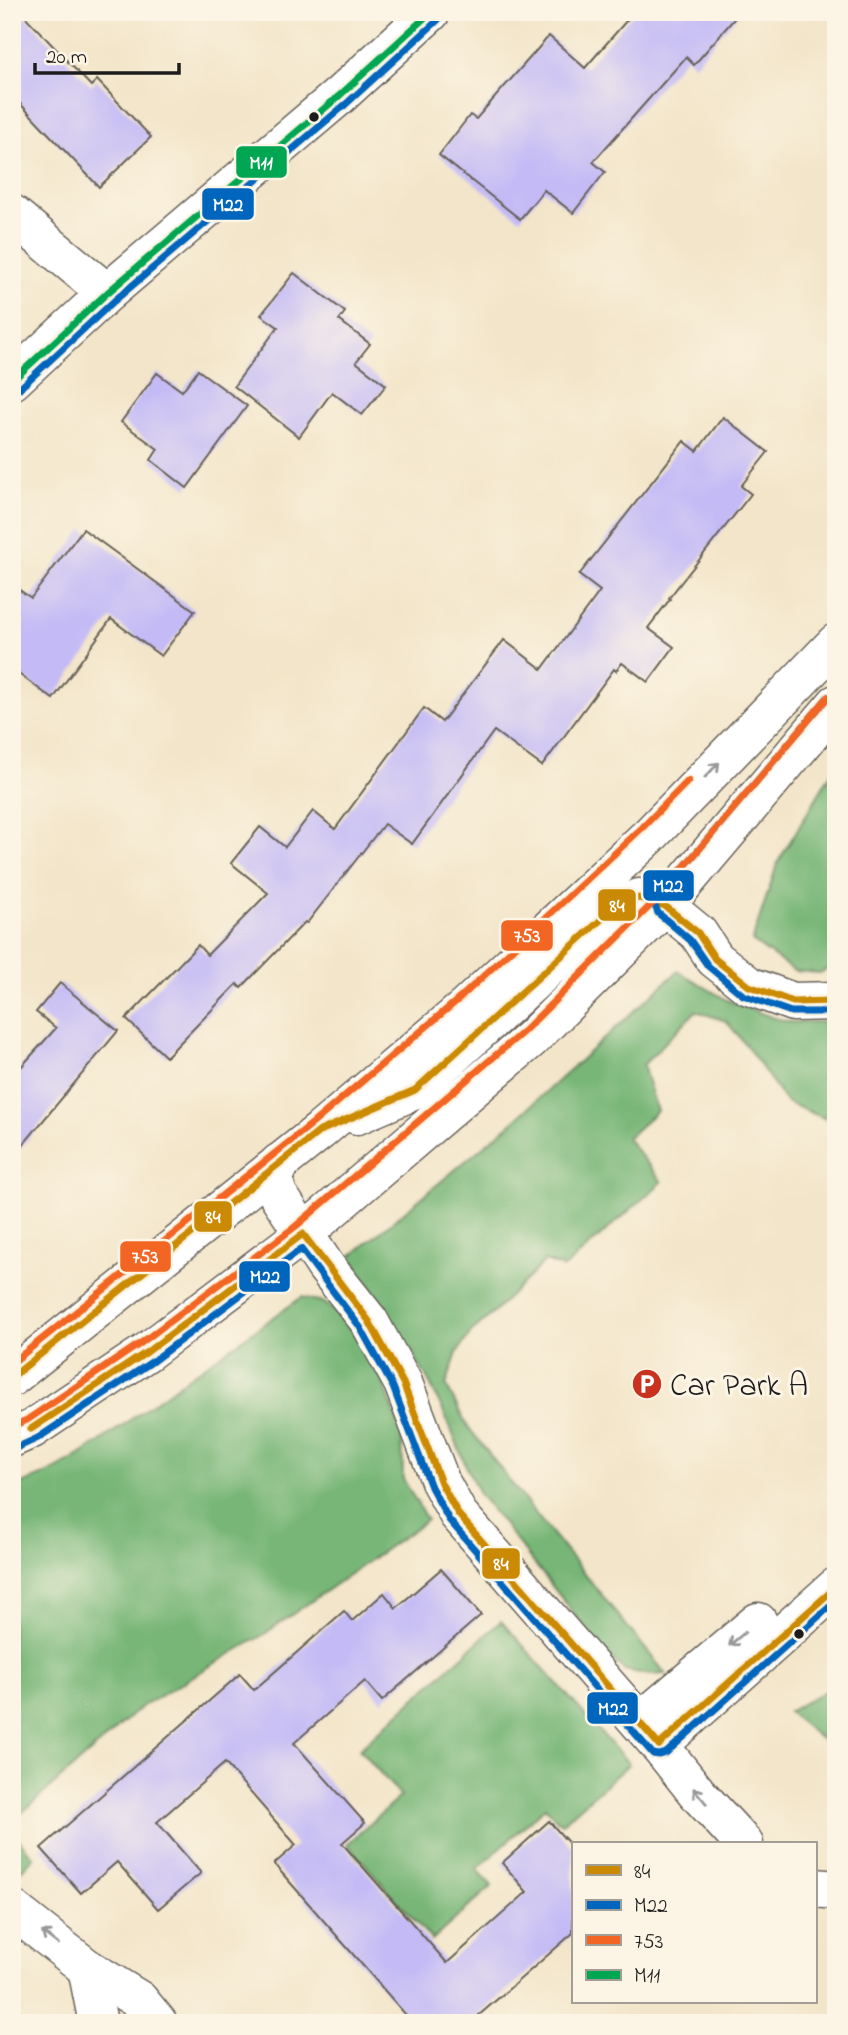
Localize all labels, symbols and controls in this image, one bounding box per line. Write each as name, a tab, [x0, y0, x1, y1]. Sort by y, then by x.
scale bar	[35, 32, 178, 76]
text: 20 m	[46, 43, 87, 73]
unlabelled marker	[307, 110, 321, 124]
line badge: M11	[235, 145, 288, 179]
text: M11	[249, 151, 273, 178]
line badge: M22	[201, 187, 255, 221]
text: M22	[213, 193, 244, 220]
one-way arrow	[704, 762, 721, 779]
line badge: M22	[642, 869, 695, 902]
text: M22	[653, 874, 684, 901]
line badge: 84	[597, 888, 637, 922]
text: 84	[609, 894, 625, 921]
line badge: 753	[500, 919, 554, 952]
text: 753	[514, 924, 540, 951]
line badge: 84	[193, 1200, 233, 1233]
text: 84	[205, 1205, 221, 1232]
line badge: 753	[119, 1240, 172, 1273]
text: 753	[132, 1245, 158, 1272]
line badge: M22	[238, 1260, 291, 1293]
text: M22	[250, 1265, 281, 1292]
place label: Car Park A	[670, 1364, 808, 1411]
parking icon: Car Park A	[630, 1367, 664, 1401]
line badge: 84	[481, 1547, 521, 1580]
text: 84	[493, 1552, 509, 1579]
unlabelled marker	[792, 1627, 806, 1641]
one-way arrow	[729, 1631, 747, 1647]
line badge: M22	[586, 1691, 639, 1725]
text: M22	[598, 1697, 629, 1724]
one-way arrow	[692, 1787, 708, 1805]
legend	[572, 1842, 816, 2004]
text: 84	[634, 1858, 651, 1888]
text: M22	[634, 1892, 668, 1922]
text: 753	[634, 1928, 663, 1958]
one-way arrow	[41, 1931, 59, 1946]
text: M11	[634, 1962, 660, 1992]

